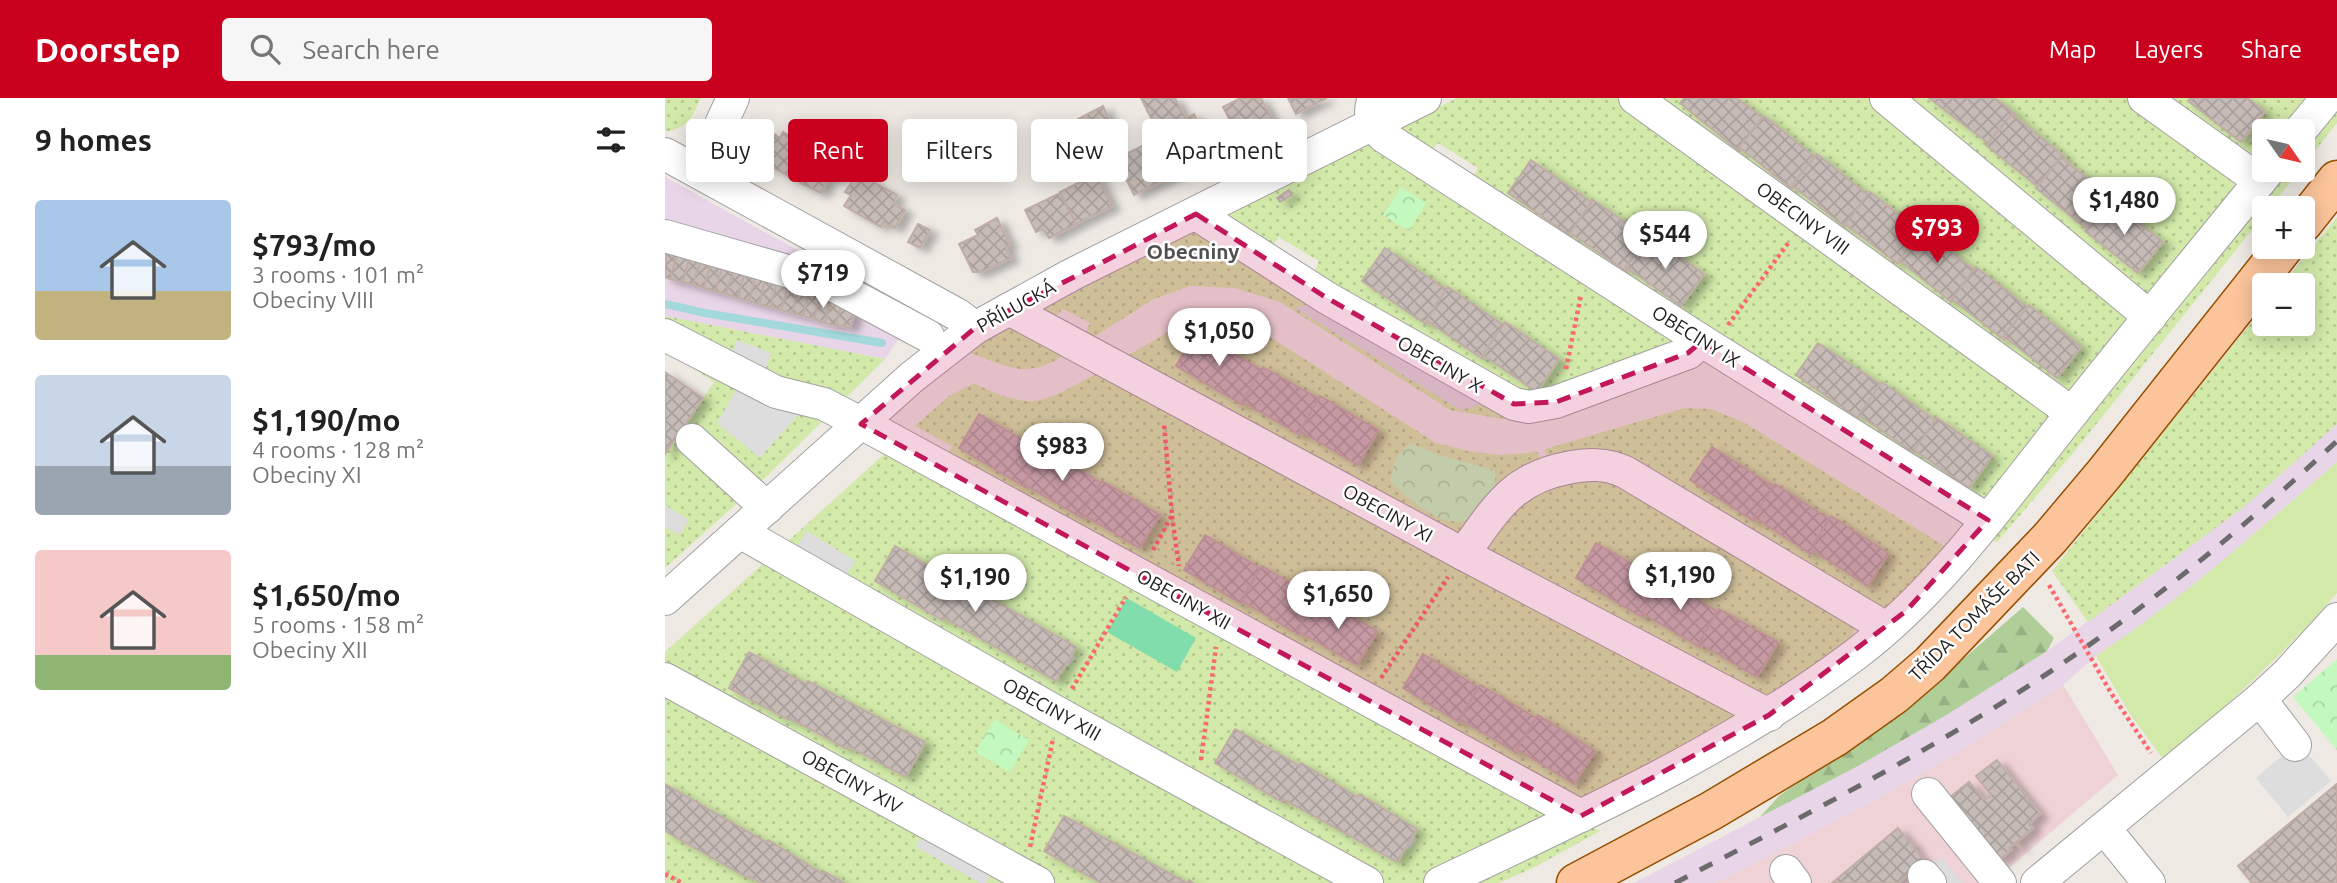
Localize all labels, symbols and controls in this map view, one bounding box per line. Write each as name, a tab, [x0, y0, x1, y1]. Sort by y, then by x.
search box	[222, 18, 712, 81]
icon: search	[246, 30, 284, 68]
text: Doorstep	[35, 31, 180, 68]
text: Search here	[302, 35, 440, 64]
text: Map	[2049, 36, 2096, 63]
text: Layers	[2134, 36, 2203, 63]
text: Share	[2241, 36, 2302, 63]
chip: Buy	[686, 119, 774, 182]
chip: Rent	[788, 119, 888, 182]
chip: Filters	[902, 119, 1017, 182]
chip: New	[1031, 119, 1128, 182]
chip: Apartment	[1142, 119, 1307, 182]
north arrow	[2252, 119, 2315, 182]
map controls	[2252, 119, 2315, 336]
icon: filters	[592, 121, 630, 159]
text: 9 homes	[35, 123, 152, 157]
street label: OBECINY VIII	[1752, 177, 1854, 259]
pin: $1,480	[2067, 178, 2181, 237]
text: $1,480	[2089, 187, 2159, 212]
button: +	[2252, 196, 2315, 259]
pin: $793	[1896, 206, 1978, 265]
pin: $544	[1624, 212, 1706, 271]
text: $793	[1911, 215, 1963, 240]
text: $544	[1639, 221, 1691, 246]
icon: home	[91, 228, 175, 312]
text: $793/mo	[252, 228, 376, 262]
district label: Obecniny	[1147, 239, 1239, 263]
pin: $719	[782, 250, 864, 310]
text: $719	[797, 260, 849, 285]
text: 3 rooms · 101 m²	[252, 262, 424, 287]
button: −	[2252, 273, 2315, 336]
street label: PŘÍLUCKÁ	[973, 275, 1060, 337]
text: Obeciny VIII	[252, 287, 374, 312]
street label: OBECINY IX	[1648, 300, 1744, 372]
pin: $1,050	[1162, 308, 1276, 368]
text: $1,050	[1184, 318, 1254, 343]
street label: OBECINY X	[1394, 331, 1487, 397]
icon: home	[91, 403, 175, 487]
text: $1,190/mo	[252, 403, 401, 437]
pin: $983	[1021, 424, 1103, 483]
text: $983	[1036, 433, 1088, 458]
text: 4 rooms · 128 m²	[252, 437, 424, 462]
text: Obeciny XI	[252, 462, 362, 487]
street label: OBECINY XI	[1339, 479, 1437, 547]
street label: TŘÍDA TOMÁŠE BATI	[1904, 546, 2044, 686]
pin: $1,190	[1623, 552, 1737, 612]
pin: $1,190	[918, 554, 1032, 614]
text: $1,190	[1645, 562, 1715, 587]
text: $1,190	[940, 564, 1010, 589]
street label: OBECINY XII	[1133, 564, 1235, 634]
pin: $1,650	[1281, 572, 1395, 631]
icon: home	[91, 578, 175, 662]
text: $1,650/mo	[252, 578, 401, 612]
text: $1,650	[1303, 581, 1373, 606]
text: 5 rooms · 158 m²	[252, 612, 424, 637]
text: Obeciny XII	[252, 637, 368, 662]
street label: OBECINY XIII	[999, 673, 1105, 745]
street label: OBECINY XIV	[798, 744, 906, 818]

